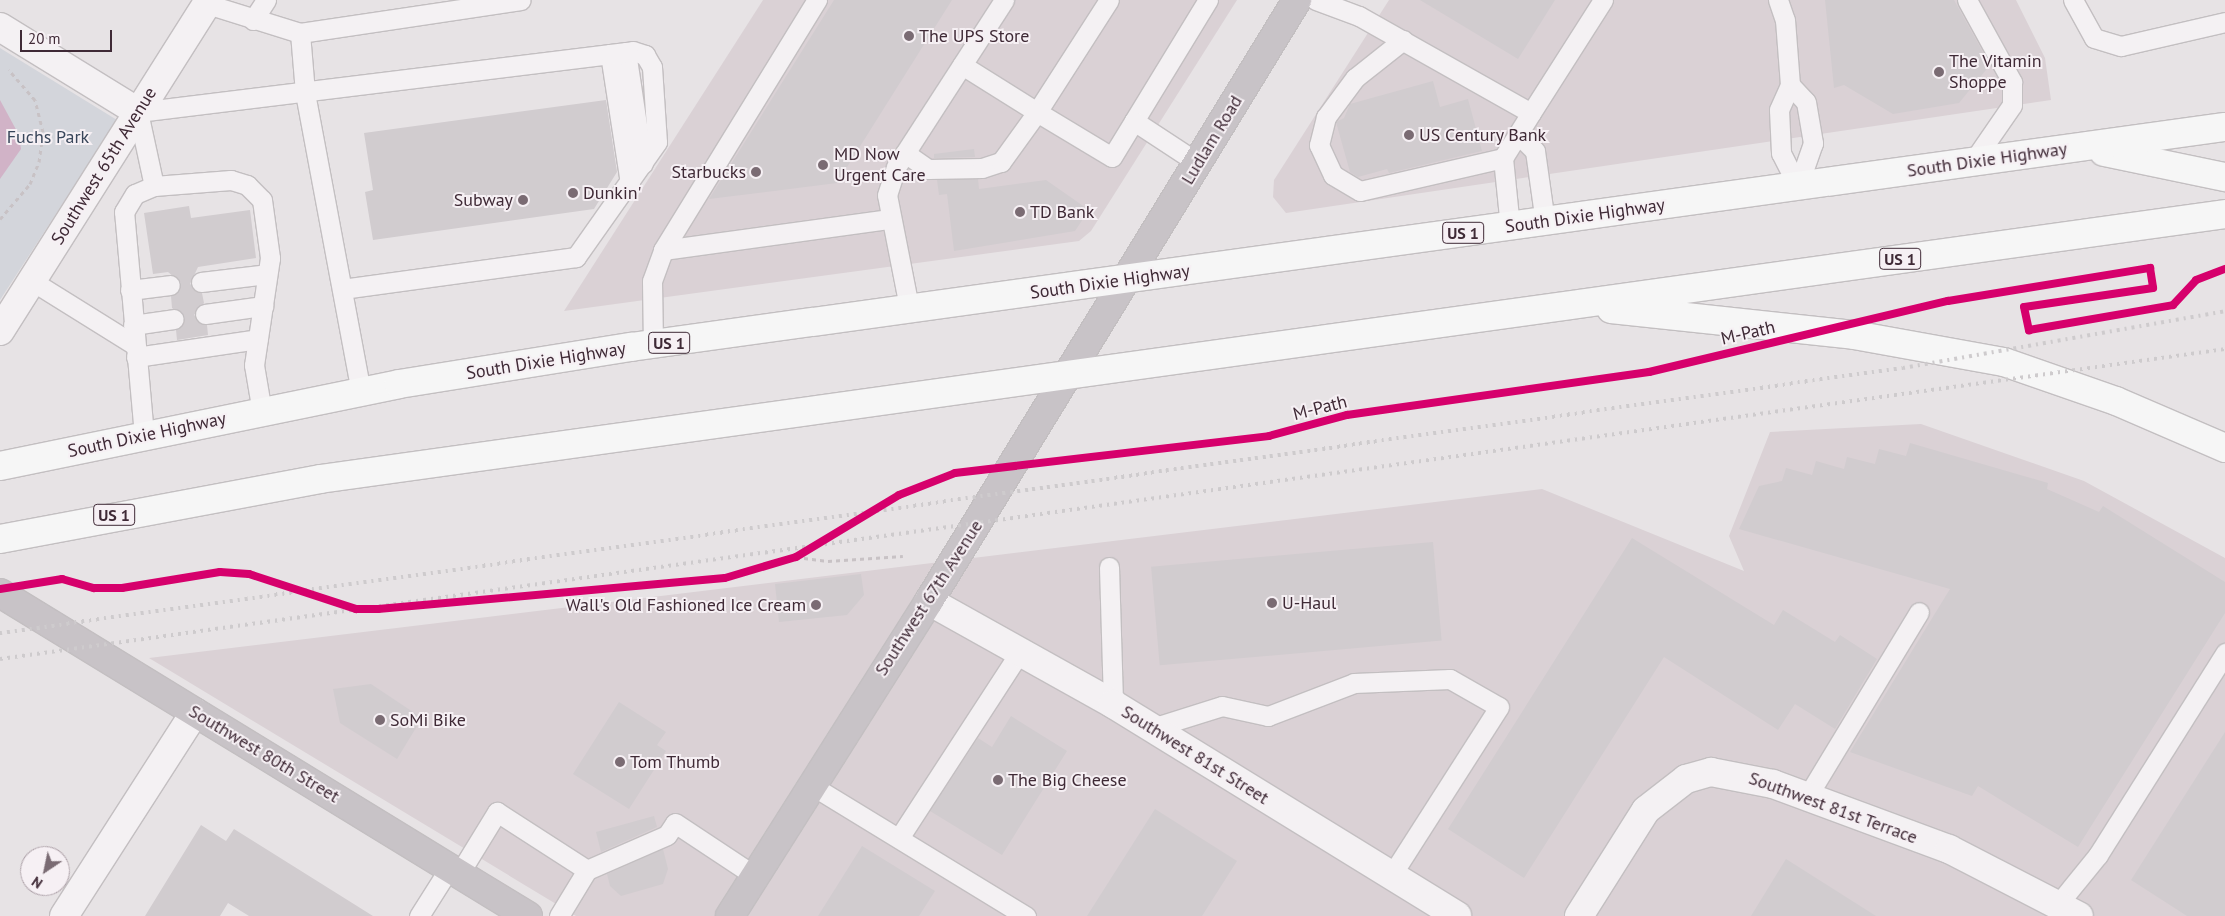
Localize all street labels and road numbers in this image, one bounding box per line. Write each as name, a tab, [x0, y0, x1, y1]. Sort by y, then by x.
street label: Southwest 65th Avenue	[47, 83, 161, 249]
street label: Ludlam Road	[1177, 92, 1247, 188]
street label: South Dixie Highway	[1906, 138, 2068, 182]
street label: South Dixie Highway	[1504, 194, 1666, 238]
road number: US 1	[1442, 220, 1484, 247]
road number: US 1	[1879, 245, 1921, 272]
street label: South Dixie Highway	[1029, 260, 1191, 304]
street label: M-Path	[1719, 316, 1777, 350]
road number: US 1	[648, 329, 690, 356]
street label: South Dixie Highway	[465, 338, 627, 384]
street label: M-Path	[1291, 391, 1349, 425]
street label: South Dixie Highway	[66, 408, 228, 462]
road number: US 1	[93, 502, 135, 528]
street label: Southwest 67th Avenue	[870, 516, 988, 680]
street label: Southwest 80th Street	[185, 700, 343, 808]
street label: Southwest 81st Street	[1117, 701, 1273, 809]
street label: Southwest 81st Terrace	[1745, 767, 1921, 849]

